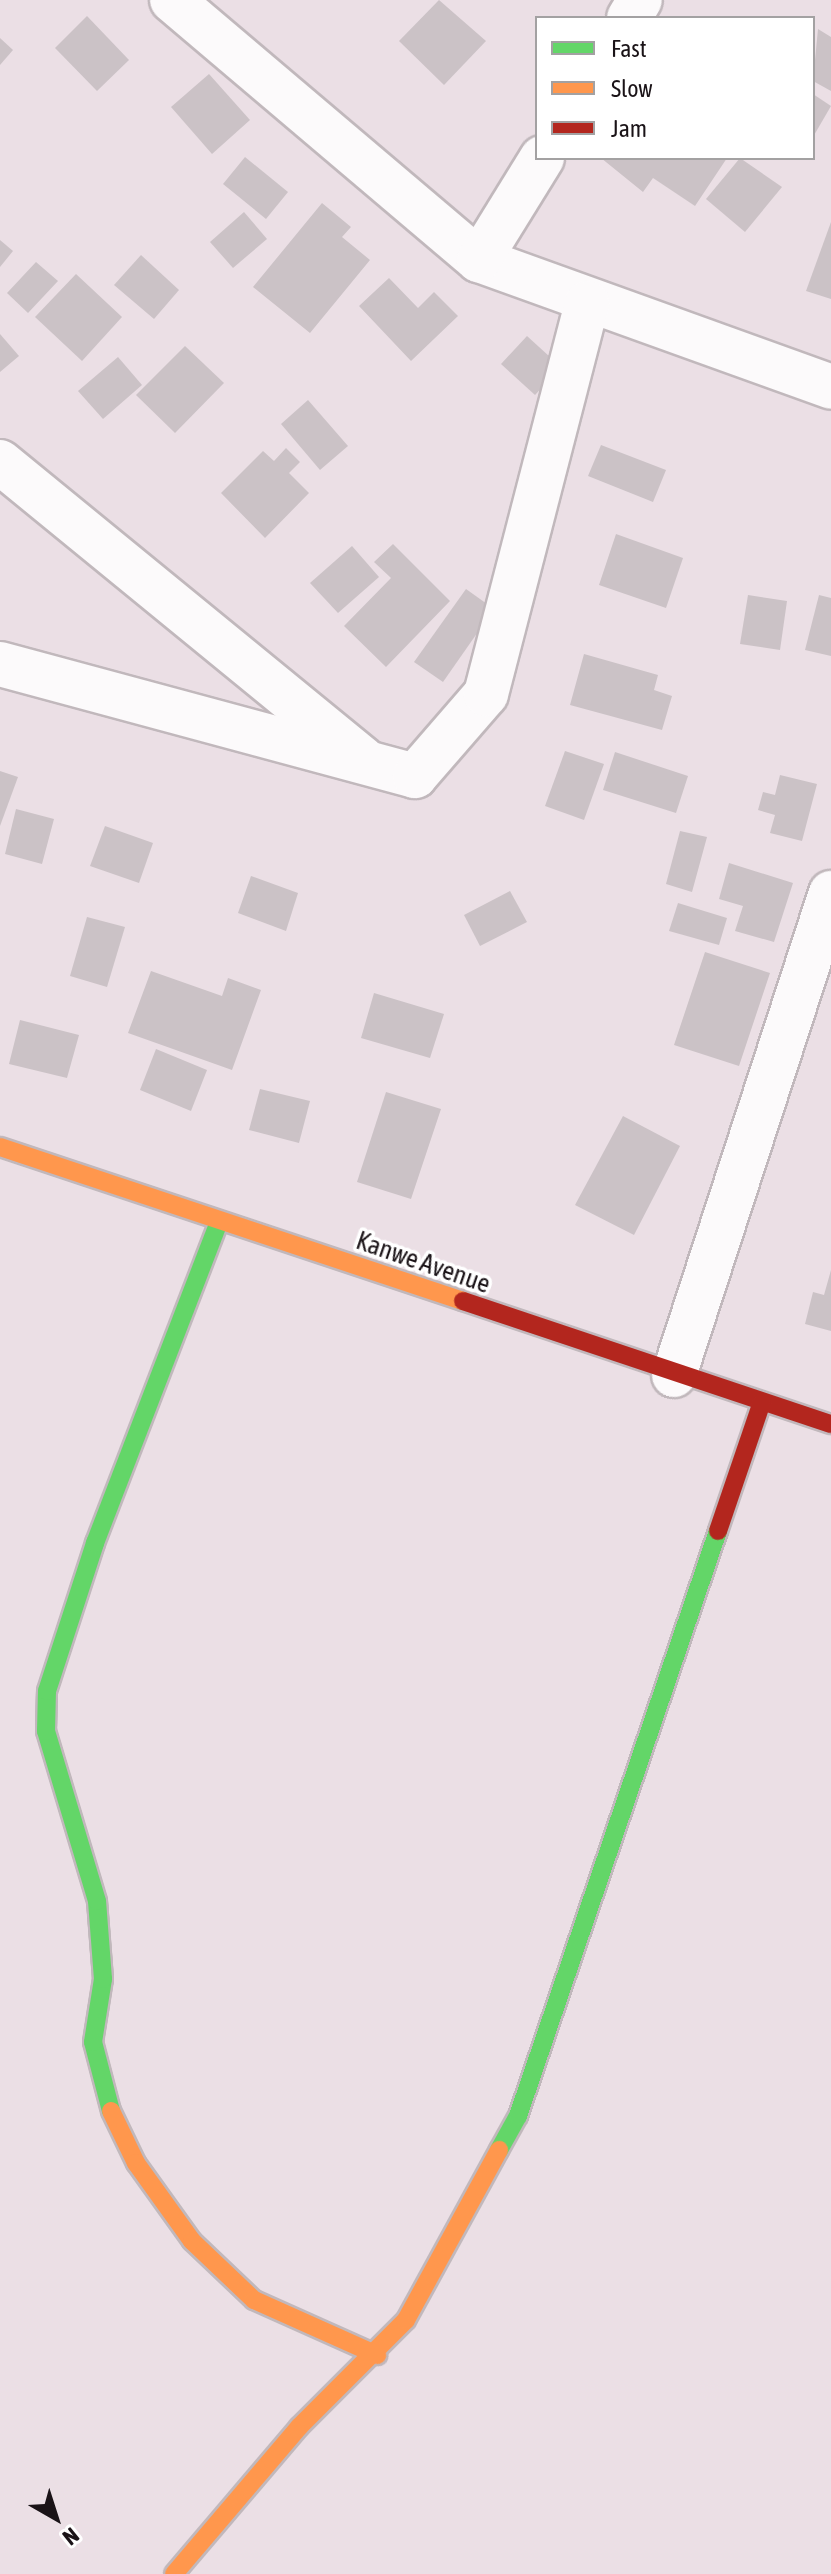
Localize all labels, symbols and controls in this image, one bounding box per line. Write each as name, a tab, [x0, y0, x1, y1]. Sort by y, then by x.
legend	[535, 16, 815, 160]
text: Fast	[611, 35, 647, 62]
text: Slow	[611, 75, 653, 102]
text: Jam	[611, 115, 647, 142]
street label: Kanwe Avenue	[352, 1226, 494, 1300]
north arrow	[16, 2478, 96, 2558]
text: N	[58, 2522, 84, 2551]

